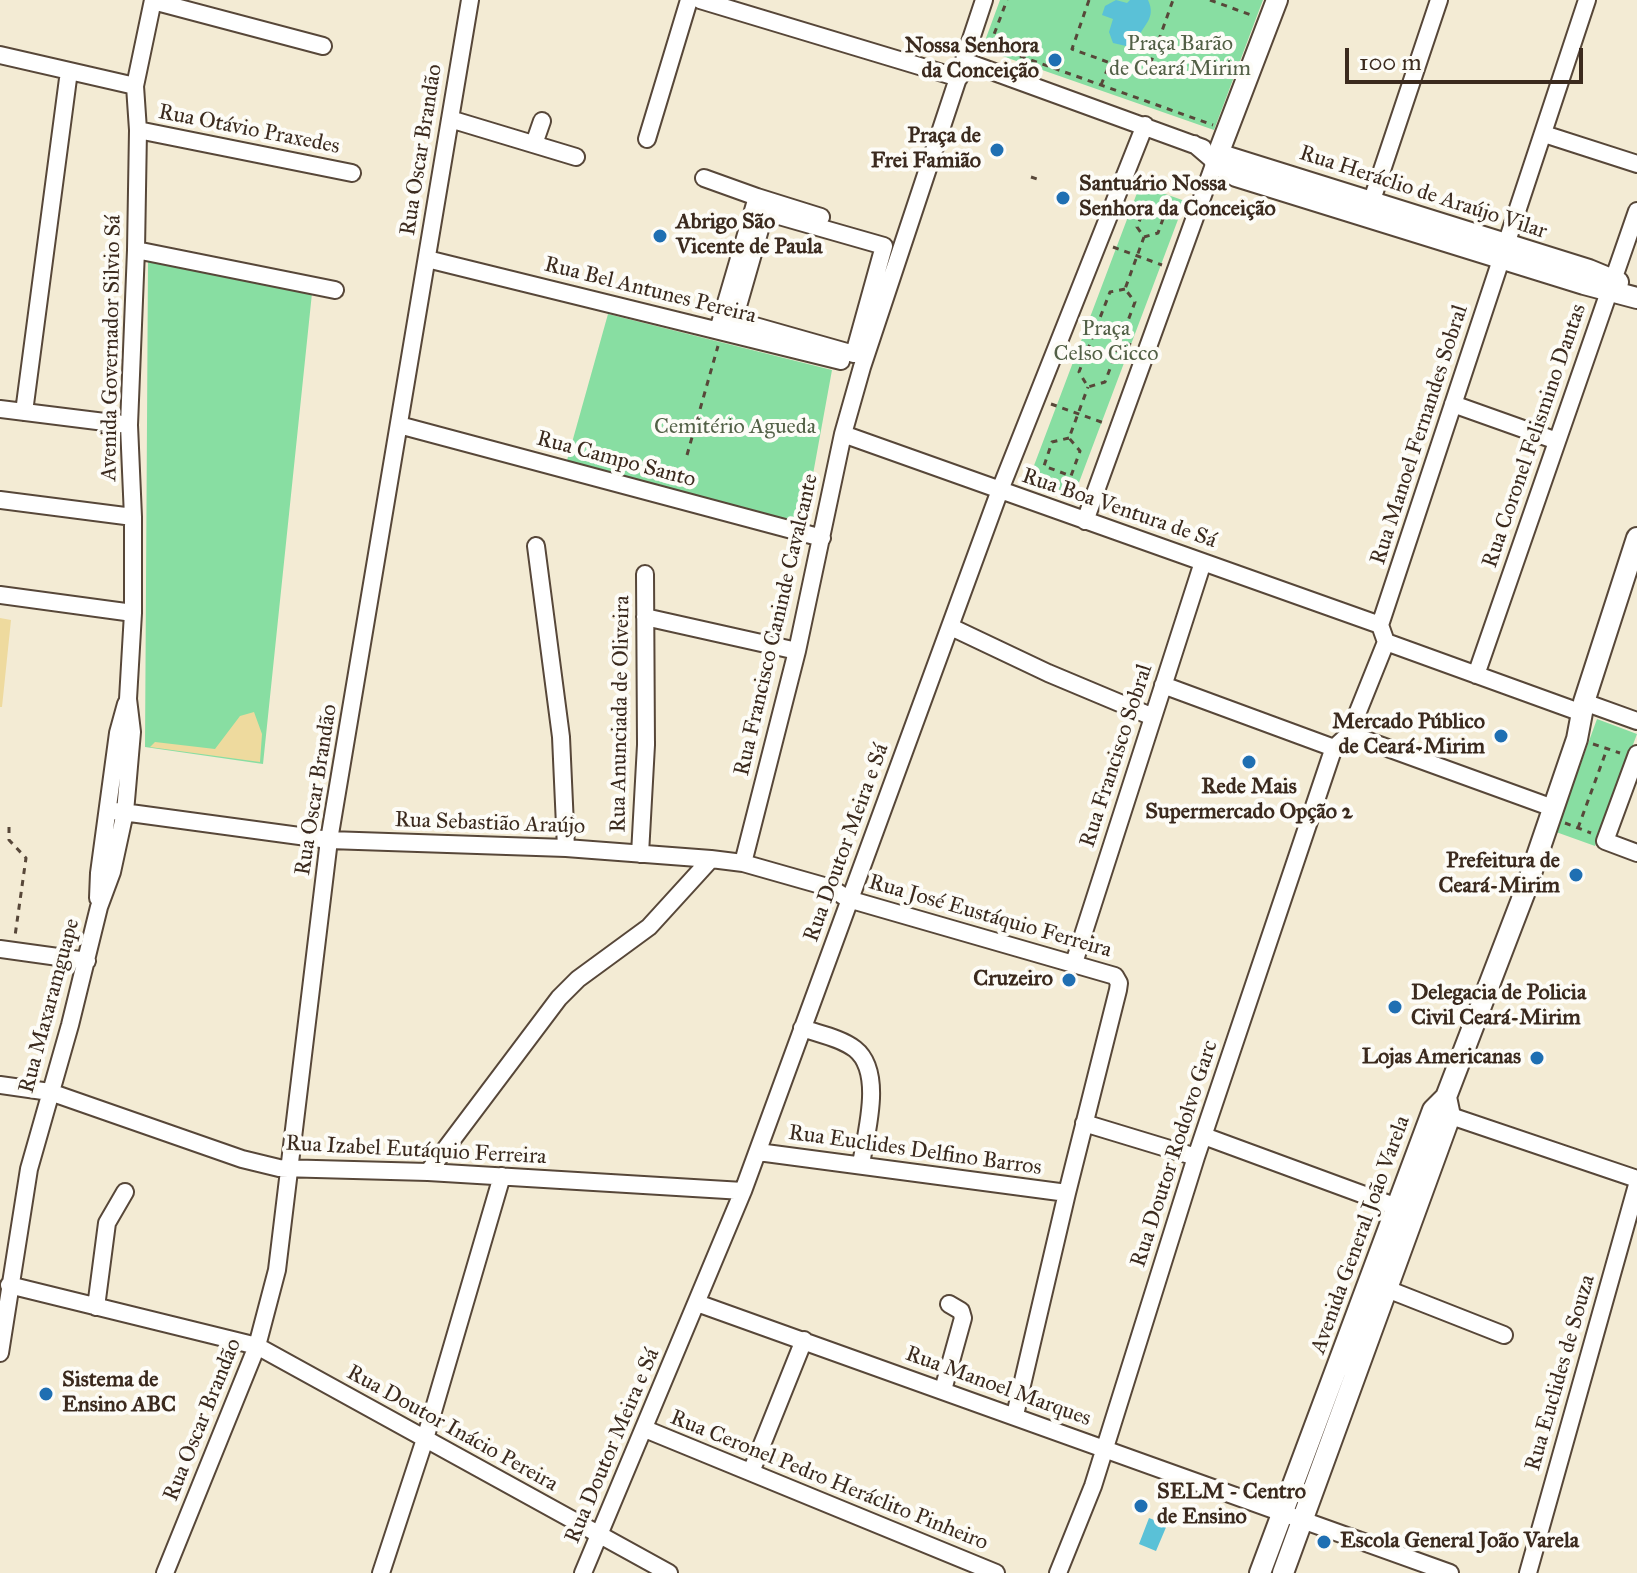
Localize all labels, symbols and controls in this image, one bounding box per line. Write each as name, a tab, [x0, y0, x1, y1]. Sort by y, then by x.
park label: Praça Barão de Ceará Mirim	[1109, 32, 1251, 84]
scale bar	[1349, 32, 1587, 82]
place label: Nossa Senhora da Conceição	[905, 34, 1039, 86]
text: 100 m	[1359, 47, 1422, 77]
marker: Nossa Senhora da Conceição	[1046, 51, 1064, 69]
street label: Rua Oscar Brandão	[395, 63, 449, 237]
street label: Rua Otávio Praxedes	[156, 99, 342, 161]
place label: Praça de Frei Famião	[871, 124, 981, 176]
street label: Rua Heráclio de Araújo Vilar	[1296, 140, 1550, 246]
marker: Praça de Frei Famião	[988, 141, 1006, 159]
place label: Santuário Nossa Senhora da Conceição	[1079, 172, 1276, 224]
marker: Santuário Nossa Senhora da Conceição	[1054, 189, 1072, 207]
place label: Abrigo São Vicente de Paula	[676, 210, 823, 262]
street label: Avenida Governador Silvio Sá	[96, 215, 128, 481]
marker: Abrigo São Vicente de Paula	[651, 227, 669, 245]
street label: Rua Bel Antunes Pereira	[541, 252, 759, 330]
street label: Rua Coronel Felismino Dantas	[1477, 301, 1593, 571]
street label: Rua Manoel Fernandes Sobral	[1366, 302, 1474, 568]
park label: Praça Celso Cicco	[1054, 317, 1158, 368]
park label: Cemitério Agueda	[654, 415, 816, 441]
street label: Rua Campo Santo	[534, 426, 698, 494]
street label: Rua Boa Ventura de Sá	[1018, 463, 1220, 555]
street label: Rua Francisco Caninde Cavalcante	[729, 471, 825, 779]
street label: Rua Anunciada de Oliveira	[606, 595, 636, 833]
street label: Rua Francisco Sobral	[1075, 661, 1159, 851]
street label: Rua Oscar Brandão	[290, 703, 344, 877]
place label: Mercado Público de Ceará-Mirim	[1332, 710, 1485, 762]
marker: Mercado Público de Ceará-Mirim	[1492, 727, 1510, 745]
street label: Rua Doutor Meira e Sá	[799, 740, 895, 946]
marker: Rede Mais Supermercado Opção 2	[1240, 753, 1258, 771]
place label: Rede Mais Supermercado Opção 2	[1145, 775, 1353, 826]
street label: Rua Sebastião Araújo	[394, 807, 586, 841]
place label: Prefeitura de Ceará-Mirim	[1438, 849, 1560, 900]
marker: Prefeitura de Ceará-Mirim	[1567, 866, 1585, 884]
street label: Rua José Eustáquio Ferreira	[865, 870, 1115, 964]
street label: Rua Maxaramguape	[14, 916, 86, 1096]
place label: Cruzeiro	[973, 967, 1053, 993]
marker: Cruzeiro	[1060, 971, 1078, 989]
place label: Delegacia de Policia Civil Ceará-Mirim	[1411, 981, 1586, 1032]
marker: Delegacia de Policia Civil Ceará-Mirim	[1386, 998, 1404, 1016]
street label: Rua Doutor Rodolvo Garc	[1126, 1037, 1224, 1271]
place label: Lojas Americanas	[1362, 1045, 1521, 1071]
marker: Lojas Americanas	[1528, 1049, 1546, 1067]
street label: Avenida General João Varela	[1306, 1112, 1416, 1358]
street label: Rua Euclides Delfino Barros	[787, 1120, 1043, 1182]
street label: Rua Izabel Eutáquio Ferreira	[285, 1131, 547, 1171]
street label: Rua Euclides de Souza	[1520, 1272, 1602, 1474]
street label: Rua Oscar Brandão	[158, 1335, 248, 1505]
street label: Rua Manoel Marques	[902, 1341, 1094, 1433]
street label: Rua Doutor Meira e Sá	[560, 1345, 666, 1547]
street label: Rua Doutor Inácio Pereira	[342, 1360, 562, 1498]
place label: Sistema de Ensino ABC	[62, 1368, 176, 1420]
marker: Sistema de Ensino ABC	[37, 1385, 55, 1403]
street label: Rua Ceronel Pedro Heráclito Pinheiro	[666, 1405, 992, 1557]
place label: SELM - Centro de Ensino	[1157, 1480, 1306, 1532]
marker: SELM - Centro de Ensino	[1132, 1497, 1150, 1515]
place label: Escola General João Varela	[1340, 1529, 1579, 1555]
marker: Escola General João Varela	[1315, 1533, 1333, 1551]

